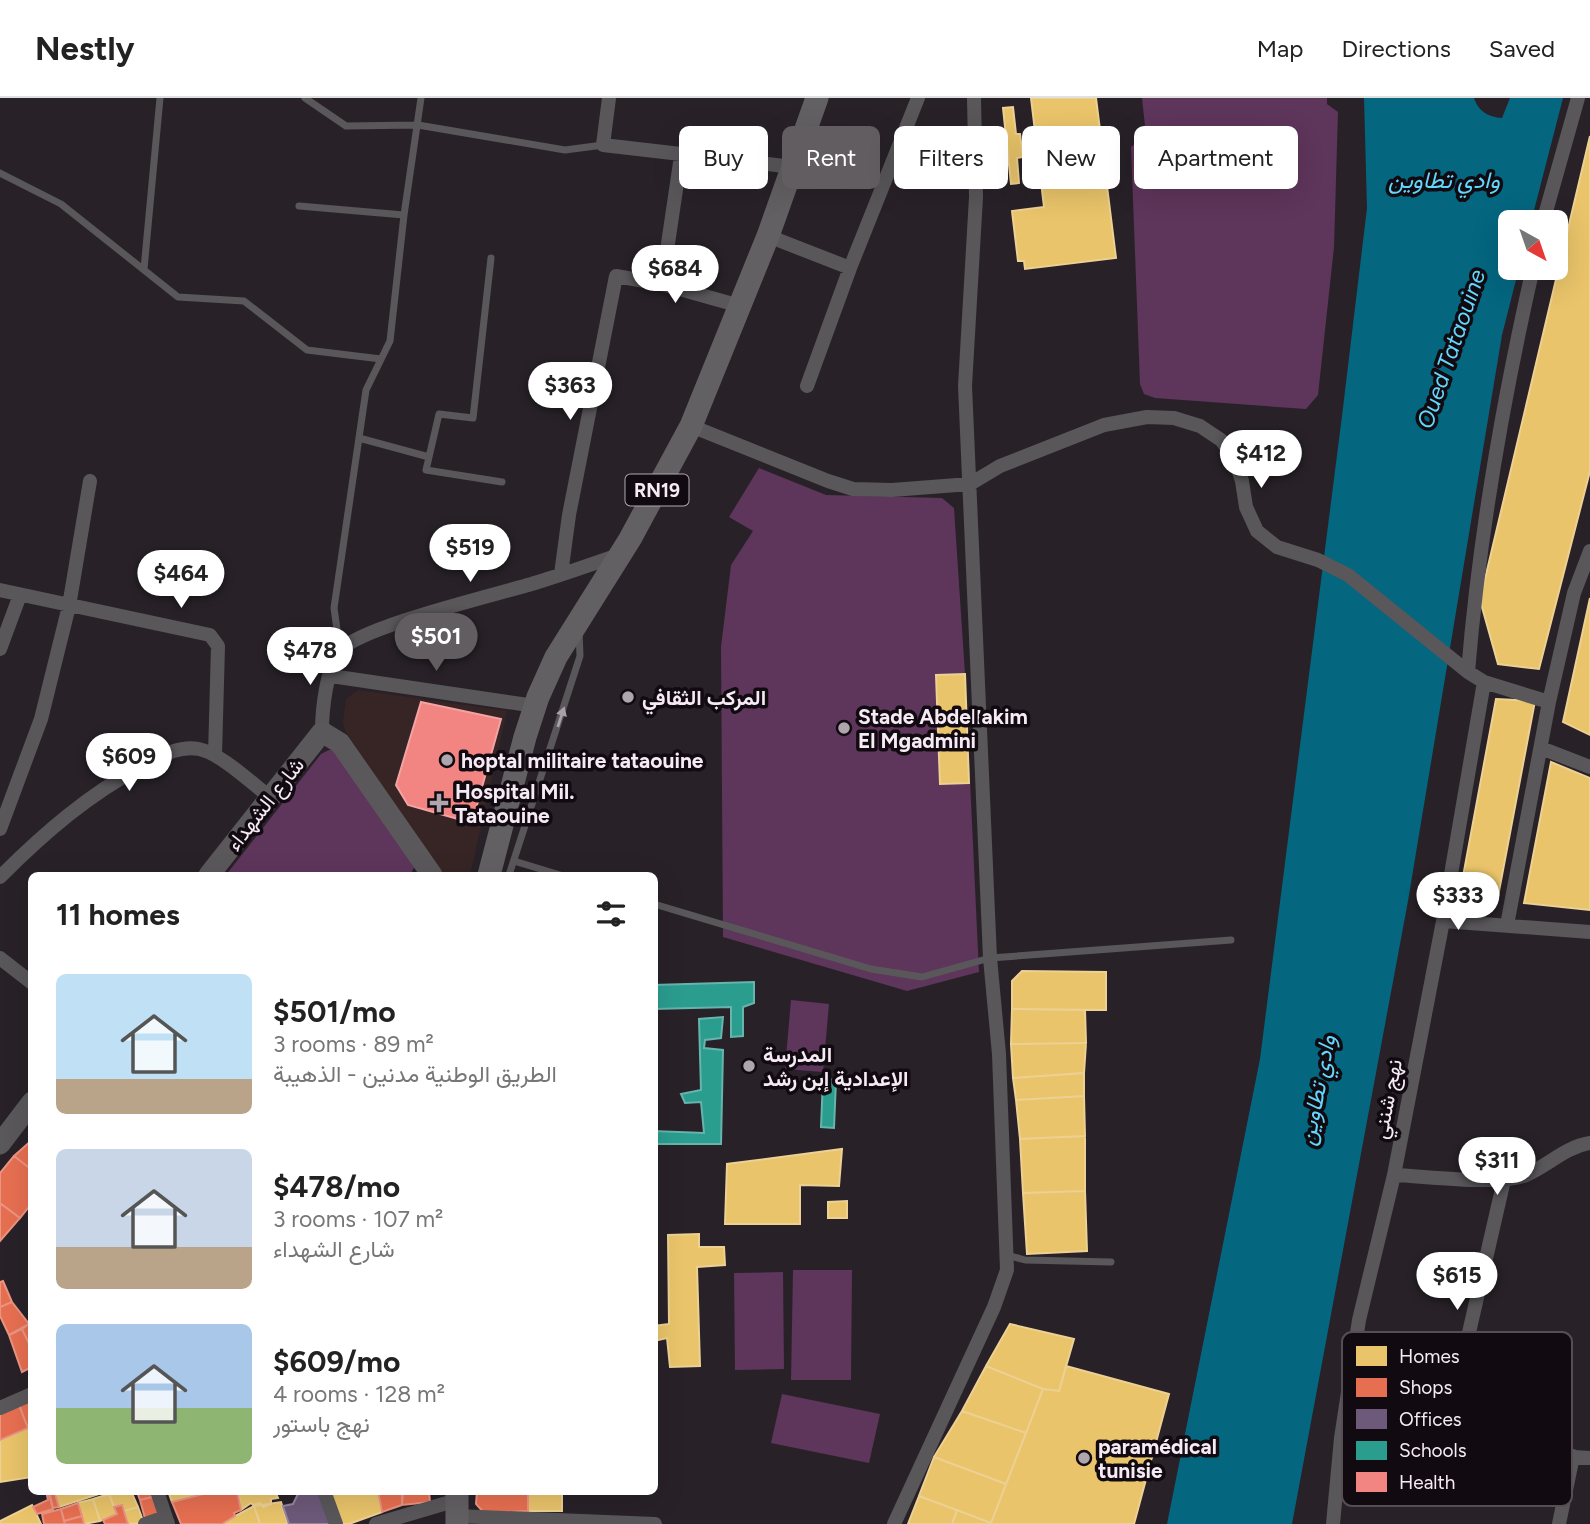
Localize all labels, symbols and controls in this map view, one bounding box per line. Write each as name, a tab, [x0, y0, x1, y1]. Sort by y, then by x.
text: Nestly	[35, 29, 135, 68]
text: Map	[1257, 34, 1303, 63]
text: Directions	[1341, 34, 1451, 63]
text: Saved	[1489, 34, 1555, 63]
chip: Buy	[679, 126, 768, 189]
chip: Rent	[782, 126, 880, 189]
chip: Filters	[894, 126, 1008, 189]
chip: New	[1022, 126, 1120, 189]
chip: Apartment	[1134, 126, 1298, 189]
water label: وادي تطاوين	[1388, 166, 1500, 199]
north arrow	[1498, 210, 1568, 280]
map controls	[1498, 210, 1568, 280]
pin: $684	[634, 246, 716, 305]
text: $684	[648, 254, 702, 282]
water label: Oued Tataouine	[1411, 265, 1491, 432]
pin: $363	[529, 362, 611, 422]
text: $363	[544, 371, 596, 399]
pin: $412	[1220, 430, 1302, 490]
text: $412	[1236, 439, 1286, 467]
road number: RN19	[626, 474, 688, 506]
pin: $519	[429, 524, 511, 584]
text: $519	[445, 533, 495, 561]
pin: $464	[140, 550, 222, 610]
text: $464	[153, 559, 209, 587]
pin: $501	[395, 614, 477, 673]
text: $501	[411, 622, 461, 650]
pin: $478	[269, 628, 351, 687]
text: $478	[283, 636, 337, 664]
place label: المركب الثقافي	[642, 685, 766, 715]
marker: المركب الثقافي	[620, 689, 636, 705]
place label: Stade Abdelاakim El Mgadmini	[858, 704, 1028, 753]
one-way arrow	[556, 706, 566, 727]
marker: Stade Abdelاakim El Mgadmini	[836, 720, 852, 736]
pin: $609	[88, 734, 170, 793]
text: $609	[102, 742, 156, 770]
place label: hoptal militaire tataouine	[461, 748, 704, 773]
marker: hoptal militaire tataouine	[439, 752, 455, 768]
street label: شارع الشهداء	[221, 753, 311, 857]
place label: Hospital Mil. Tataouine	[455, 779, 574, 828]
marker: Hospital Mil. Tataouine	[429, 793, 449, 813]
pin: $333	[1417, 872, 1499, 932]
text: $333	[1432, 881, 1484, 909]
icon: filters	[592, 895, 630, 933]
text: 11 homes	[56, 896, 180, 933]
text: $501/mo	[273, 993, 396, 1030]
icon: home	[112, 1002, 196, 1086]
text: 3 rooms · 89 m²	[273, 1030, 434, 1058]
water label: وادي تطاوين	[1293, 1032, 1346, 1149]
place label: المدرسة الإعدادية إبن رشد	[763, 1042, 909, 1093]
street label: نهج شنني	[1367, 1057, 1412, 1142]
marker: المدرسة الإعدادية إبن رشد	[741, 1058, 757, 1074]
text: الطريق الوطنية مدنين - الذهيبة	[273, 1060, 557, 1088]
pin: $311	[1456, 1138, 1538, 1197]
text: $311	[1475, 1146, 1519, 1174]
text: $478/mo	[273, 1168, 400, 1205]
icon: home	[112, 1177, 196, 1261]
text: 3 rooms · 107 m²	[273, 1205, 443, 1233]
text: شارع الشهداء	[273, 1235, 395, 1263]
pin: $615	[1416, 1252, 1498, 1312]
text: $615	[1432, 1261, 1482, 1289]
legend	[1342, 1332, 1572, 1506]
text: $609/mo	[273, 1343, 400, 1380]
text: Homes	[1399, 1345, 1460, 1368]
icon: home	[112, 1352, 196, 1436]
text: Shops	[1399, 1376, 1453, 1399]
text: 4 rooms · 128 m²	[273, 1380, 445, 1408]
text: Offices	[1399, 1408, 1462, 1431]
text: نهج باستور	[273, 1410, 370, 1438]
place label: paramédical tunisie	[1098, 1434, 1217, 1483]
text: Schools	[1399, 1439, 1467, 1462]
marker: paramédical tunisie	[1076, 1450, 1092, 1466]
text: Health	[1399, 1471, 1455, 1494]

